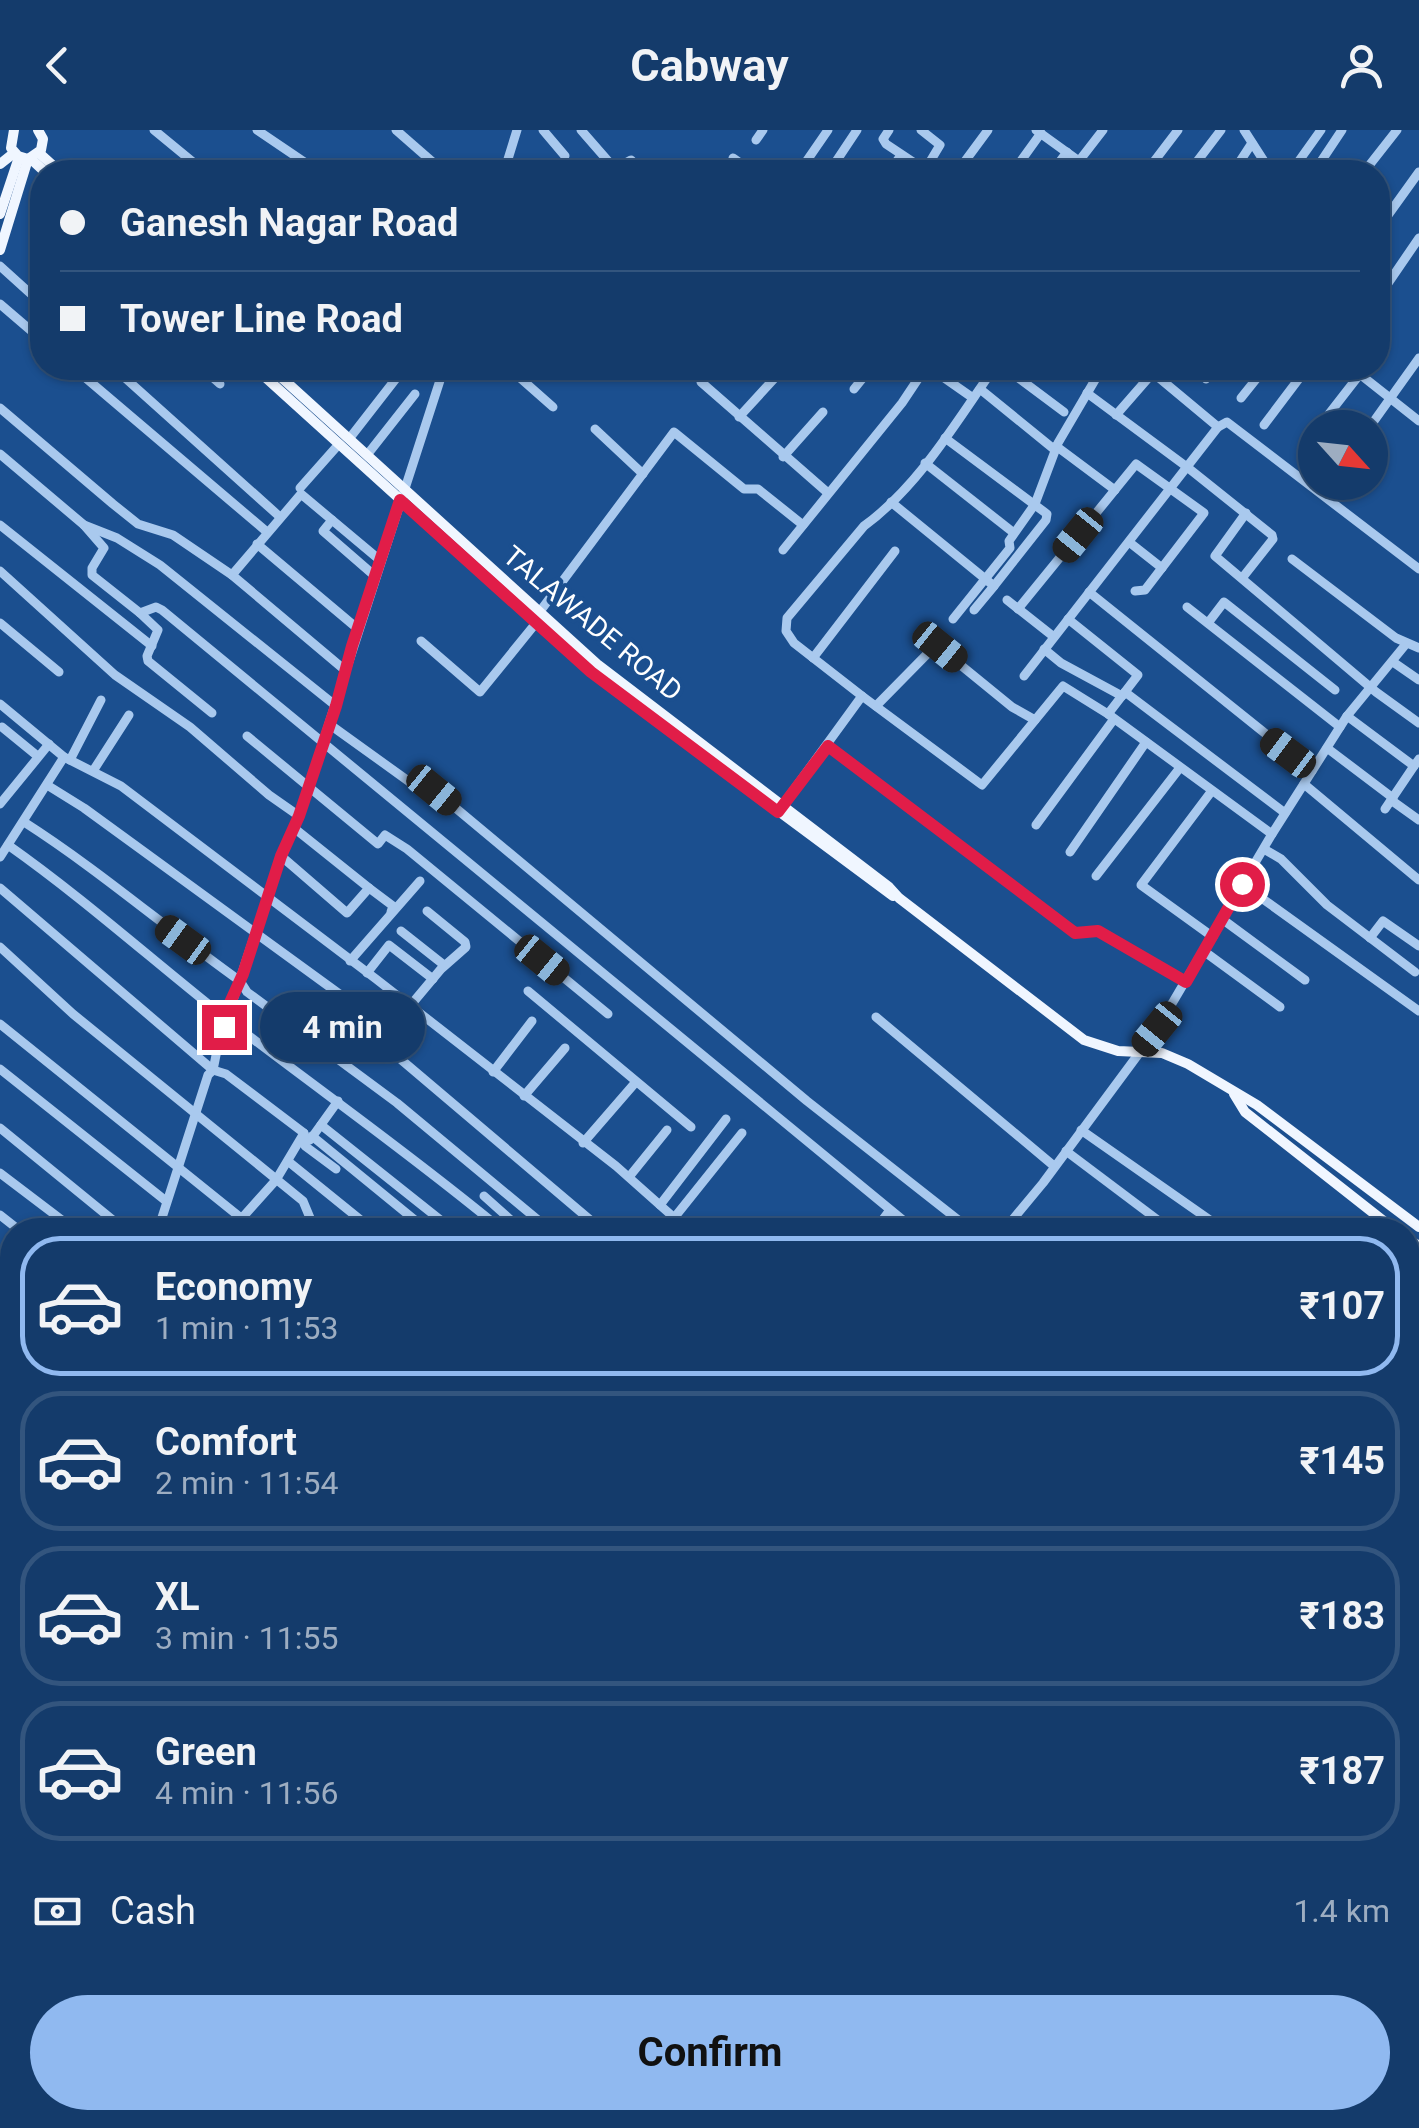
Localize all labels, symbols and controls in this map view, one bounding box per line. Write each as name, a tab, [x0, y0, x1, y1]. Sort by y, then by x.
icon: back	[30, 38, 85, 93]
icon: person	[1334, 38, 1389, 93]
text: Cabway	[630, 39, 789, 92]
text: Ganesh Nagar Road	[120, 201, 458, 245]
text: Tower Line Road	[120, 297, 403, 341]
north arrow	[1298, 410, 1388, 500]
map controls	[1298, 410, 1388, 500]
car	[1047, 502, 1109, 568]
street label: TALAWADE ROAD	[497, 539, 689, 708]
car	[907, 616, 973, 678]
car	[1255, 723, 1321, 783]
car	[401, 759, 467, 821]
route start	[1220, 862, 1265, 907]
car	[150, 910, 216, 970]
car	[509, 929, 575, 991]
callout: 4 min	[259, 992, 424, 1062]
car	[1126, 996, 1188, 1062]
route end	[202, 1005, 247, 1050]
text: 4 min	[302, 1008, 383, 1046]
icon: car	[35, 1261, 125, 1351]
text: Economy	[155, 1265, 312, 1309]
text: ₹107	[1300, 1284, 1385, 1328]
text: 1 min · 11:53	[155, 1309, 338, 1347]
icon: car	[35, 1416, 125, 1506]
text: Comfort	[155, 1420, 297, 1464]
text: ₹145	[1300, 1439, 1385, 1483]
text: 2 min · 11:54	[155, 1464, 338, 1502]
icon: car	[35, 1571, 125, 1661]
text: XL	[155, 1575, 200, 1619]
text: ₹183	[1300, 1594, 1385, 1638]
text: 3 min · 11:55	[155, 1619, 338, 1657]
icon: car	[35, 1726, 125, 1816]
text: Green	[155, 1730, 257, 1774]
text: ₹187	[1300, 1749, 1385, 1793]
text: 4 min · 11:56	[155, 1774, 338, 1812]
icon: cash	[30, 1884, 85, 1939]
text: Cash	[110, 1889, 196, 1933]
text: 1.4 km	[1293, 1892, 1390, 1930]
button: Confirm	[30, 1995, 1390, 2110]

